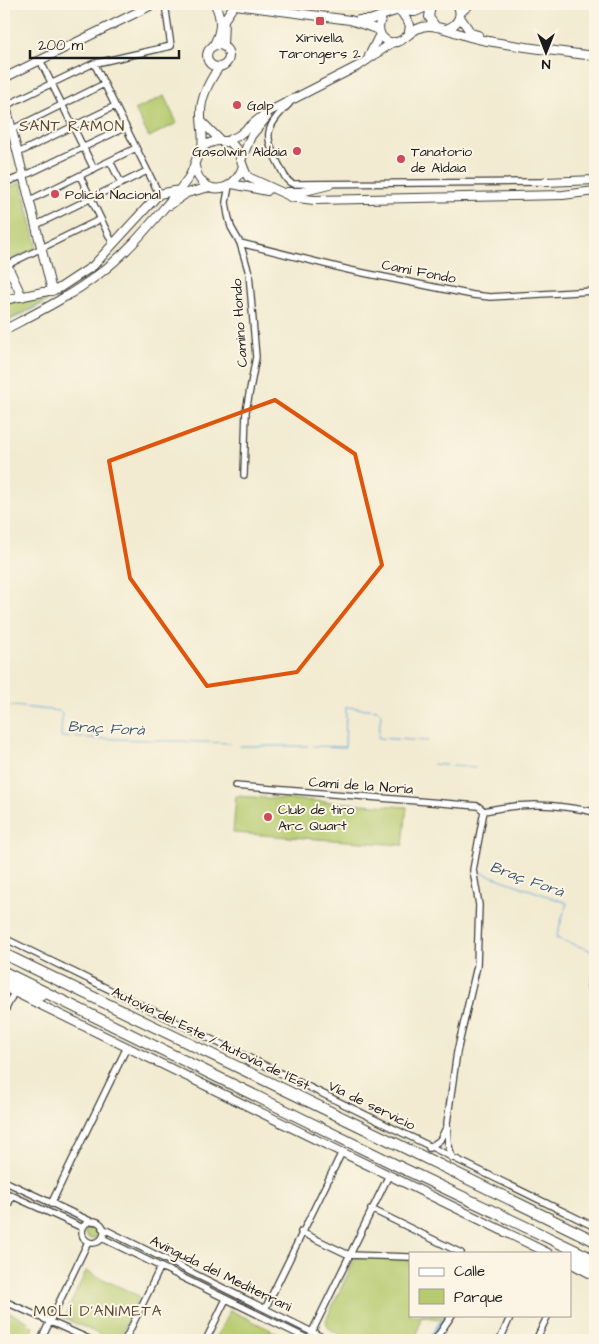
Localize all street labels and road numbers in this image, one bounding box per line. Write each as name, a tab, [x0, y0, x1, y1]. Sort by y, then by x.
street label: Camí Fondo	[380, 255, 458, 289]
street label: Camino Hondo	[227, 278, 253, 368]
street label: Camí de la Noria	[308, 772, 414, 800]
street label: Autovía del Este / Autovia de l'Est	[108, 982, 313, 1096]
street label: Vía de servicio	[325, 1076, 419, 1136]
street label: Avinguda del Mediterrani	[146, 1231, 295, 1317]

